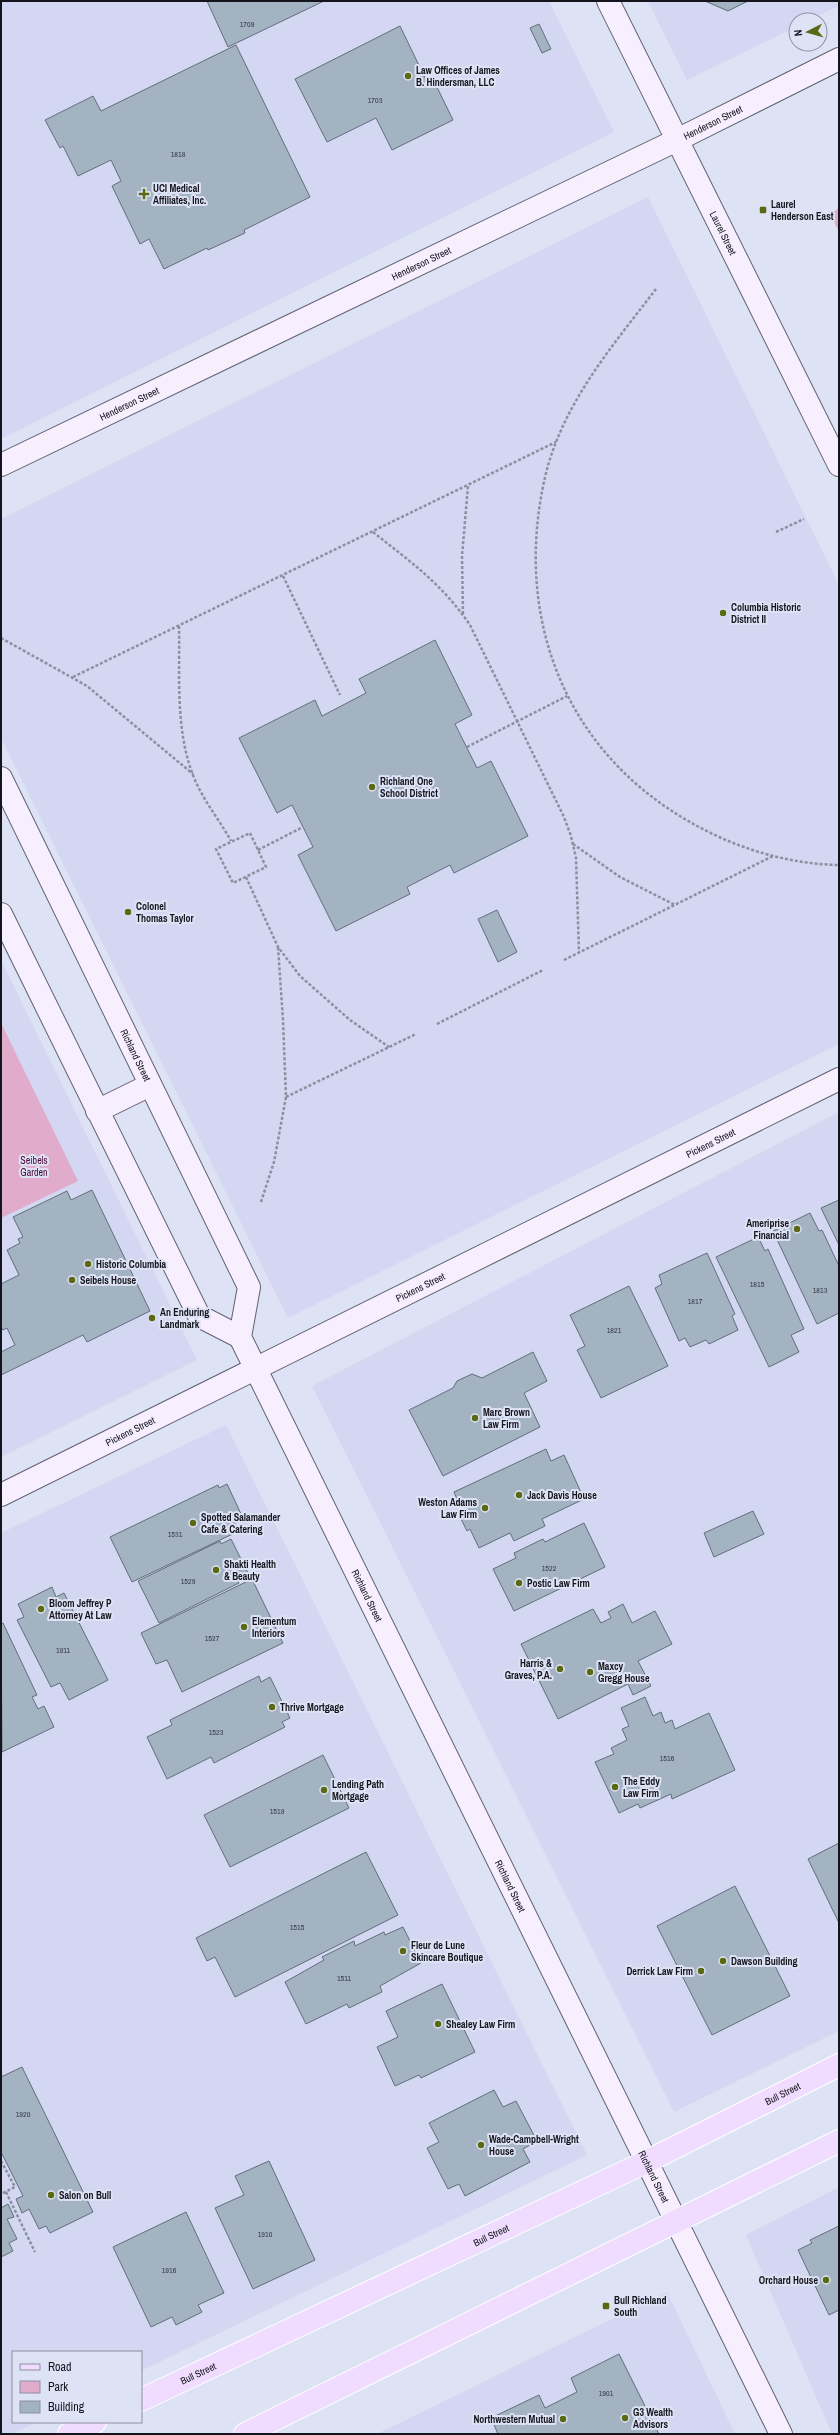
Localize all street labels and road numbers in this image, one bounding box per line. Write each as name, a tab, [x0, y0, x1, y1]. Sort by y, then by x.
street label: Henderson Street	[681, 102, 745, 142]
street label: Laurel Street	[707, 209, 740, 257]
street label: Henderson Street	[389, 243, 453, 283]
street label: Henderson Street	[97, 383, 161, 423]
street label: Richland Street	[118, 1027, 154, 1084]
street label: Pickens Street	[684, 1125, 738, 1161]
street label: Pickens Street	[393, 1269, 448, 1305]
street label: Pickens Street	[103, 1413, 157, 1449]
street label: Richland Street	[349, 1567, 386, 1624]
street label: Richland Street	[492, 1858, 529, 1915]
street label: Bull Street	[763, 2079, 803, 2108]
street label: Richland Street	[636, 2148, 673, 2205]
street label: Bull Street	[471, 2221, 512, 2249]
street label: Bull Street	[178, 2359, 219, 2387]

